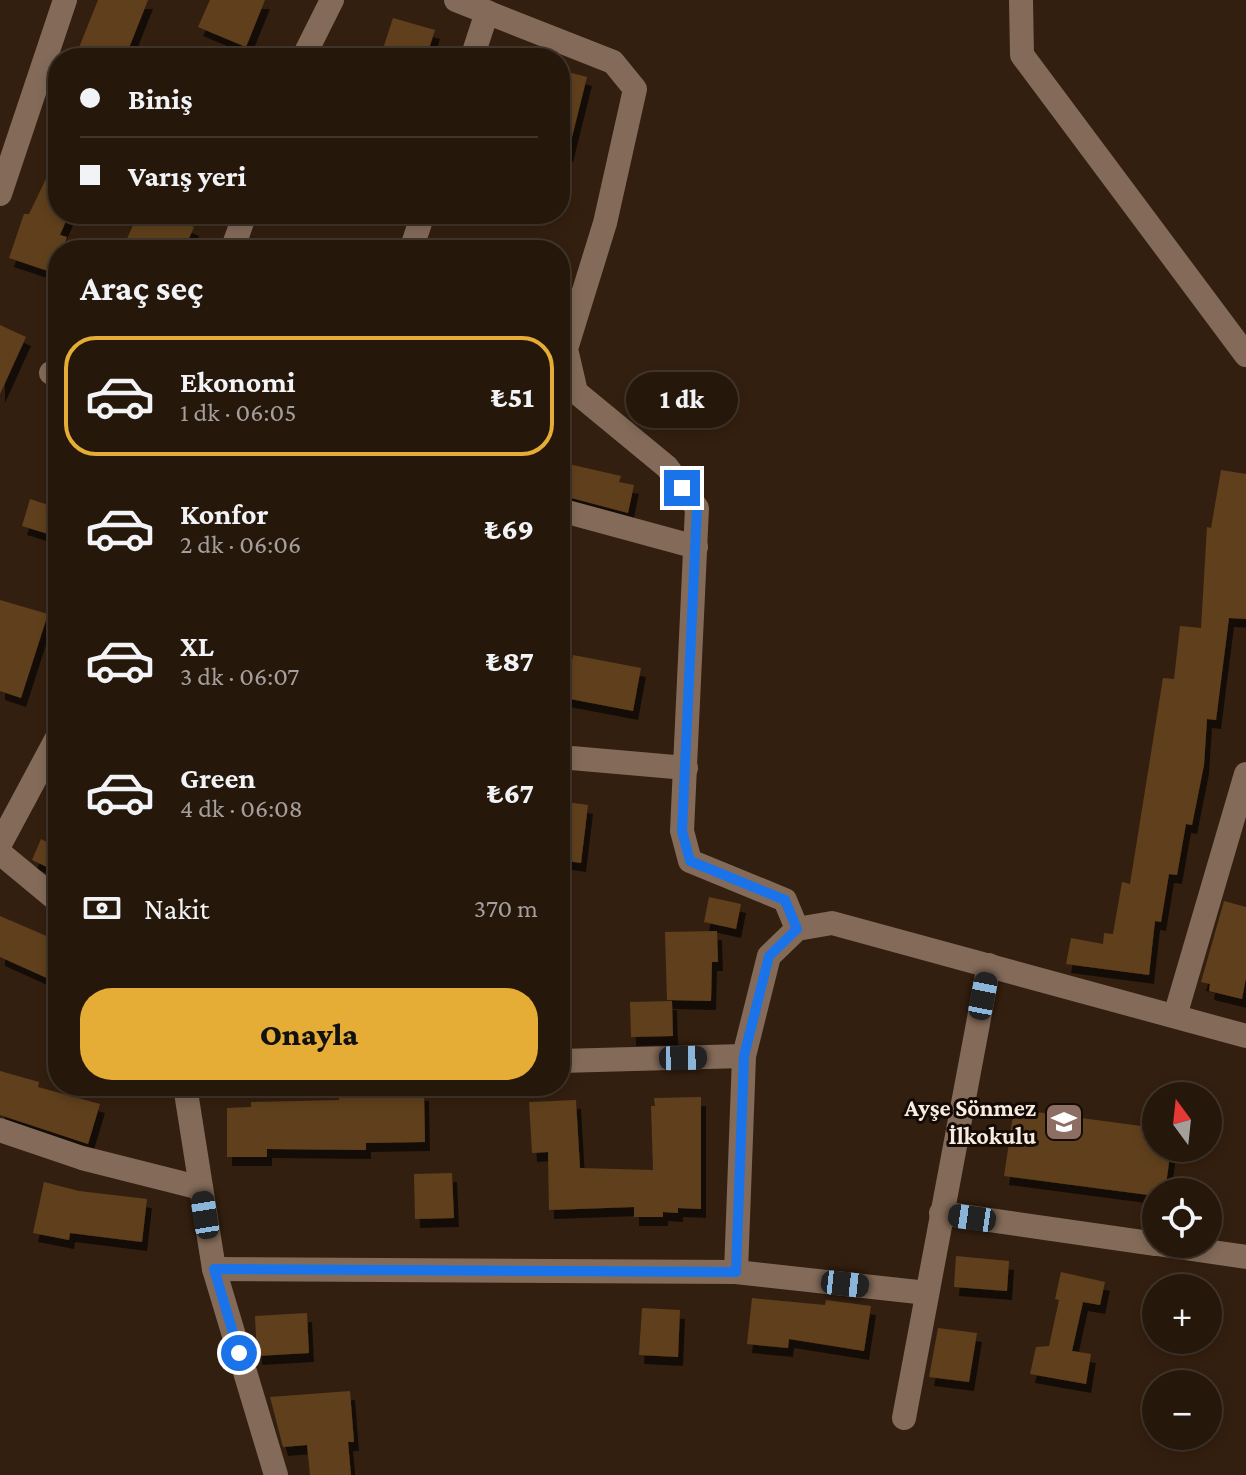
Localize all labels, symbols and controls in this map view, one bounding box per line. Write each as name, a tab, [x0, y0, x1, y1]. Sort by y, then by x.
text: Biniş	[128, 82, 192, 115]
text: Varış yeri	[128, 159, 247, 192]
text: Araç seç	[80, 268, 203, 308]
icon: car	[84, 360, 156, 432]
text: Ekonomi	[180, 365, 296, 398]
callout: 1 dk	[626, 372, 738, 428]
text: ₺51	[491, 380, 534, 413]
text: 1 dk	[660, 385, 704, 414]
text: 1 dk · 06:05	[180, 398, 296, 427]
route end	[664, 470, 700, 506]
icon: car	[84, 492, 156, 564]
text: Konfor	[180, 497, 269, 530]
text: ₺69	[485, 512, 534, 545]
text: 2 dk · 06:06	[180, 530, 301, 559]
icon: car	[84, 624, 156, 696]
text: XL	[180, 629, 214, 662]
text: ₺87	[486, 644, 534, 677]
text: 3 dk · 06:07	[180, 662, 299, 691]
icon: car	[84, 756, 156, 828]
text: Green	[180, 761, 256, 794]
text: ₺67	[487, 776, 534, 809]
text: 4 dk · 06:08	[180, 794, 303, 823]
icon: cash	[80, 886, 124, 930]
text: Nakit	[144, 892, 210, 925]
text: 370 m	[474, 894, 538, 923]
car	[967, 970, 999, 1022]
button: Onayla	[80, 988, 538, 1080]
car	[659, 1046, 707, 1070]
north arrow	[1142, 1082, 1222, 1162]
map controls	[1142, 1082, 1222, 1450]
place label: Ayşe Sönmez İlkokulu	[904, 1094, 1036, 1149]
school or university icon: Ayşe Sönmez İlkokulu	[1043, 1101, 1085, 1143]
button: locate	[1142, 1178, 1222, 1258]
car	[189, 1189, 221, 1241]
car	[947, 1203, 997, 1233]
car	[820, 1270, 870, 1298]
button: +	[1142, 1274, 1222, 1354]
route start	[221, 1335, 257, 1371]
button: −	[1142, 1370, 1222, 1450]

